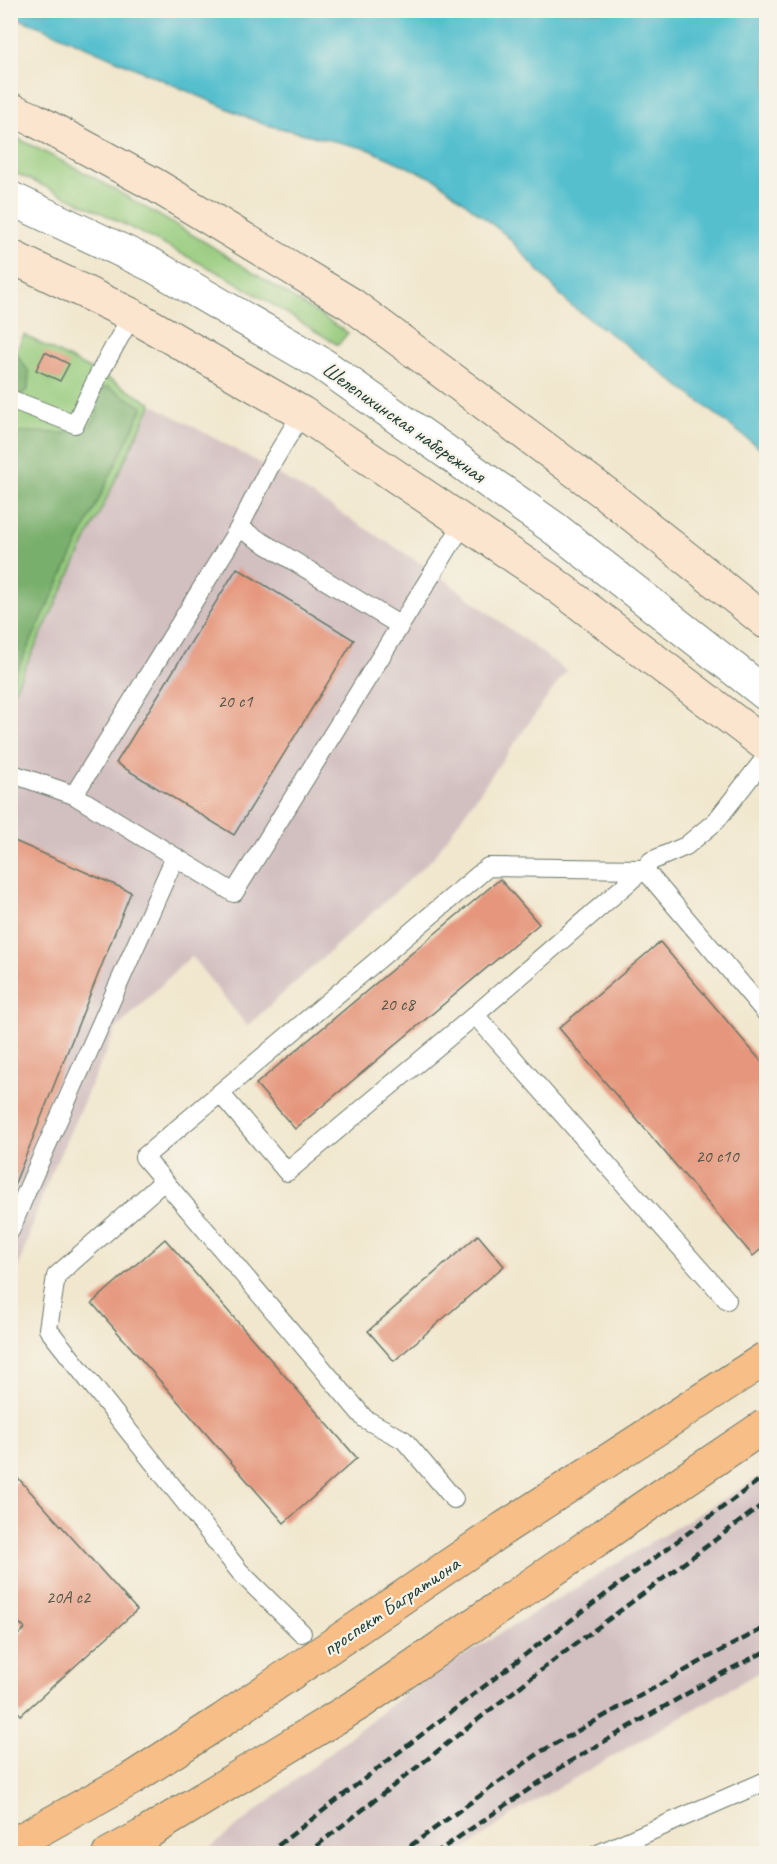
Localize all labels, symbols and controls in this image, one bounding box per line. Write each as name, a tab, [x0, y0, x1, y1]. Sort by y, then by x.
street label: Шелепихинская набережная	[317, 356, 492, 489]
house number: 20 с1	[217, 690, 253, 712]
house number: 20 с8	[379, 993, 416, 1015]
house number: 20 с10	[695, 1145, 740, 1167]
street label: проспект Багратиона	[318, 1550, 466, 1661]
house number: 20А с2	[46, 1586, 92, 1608]

